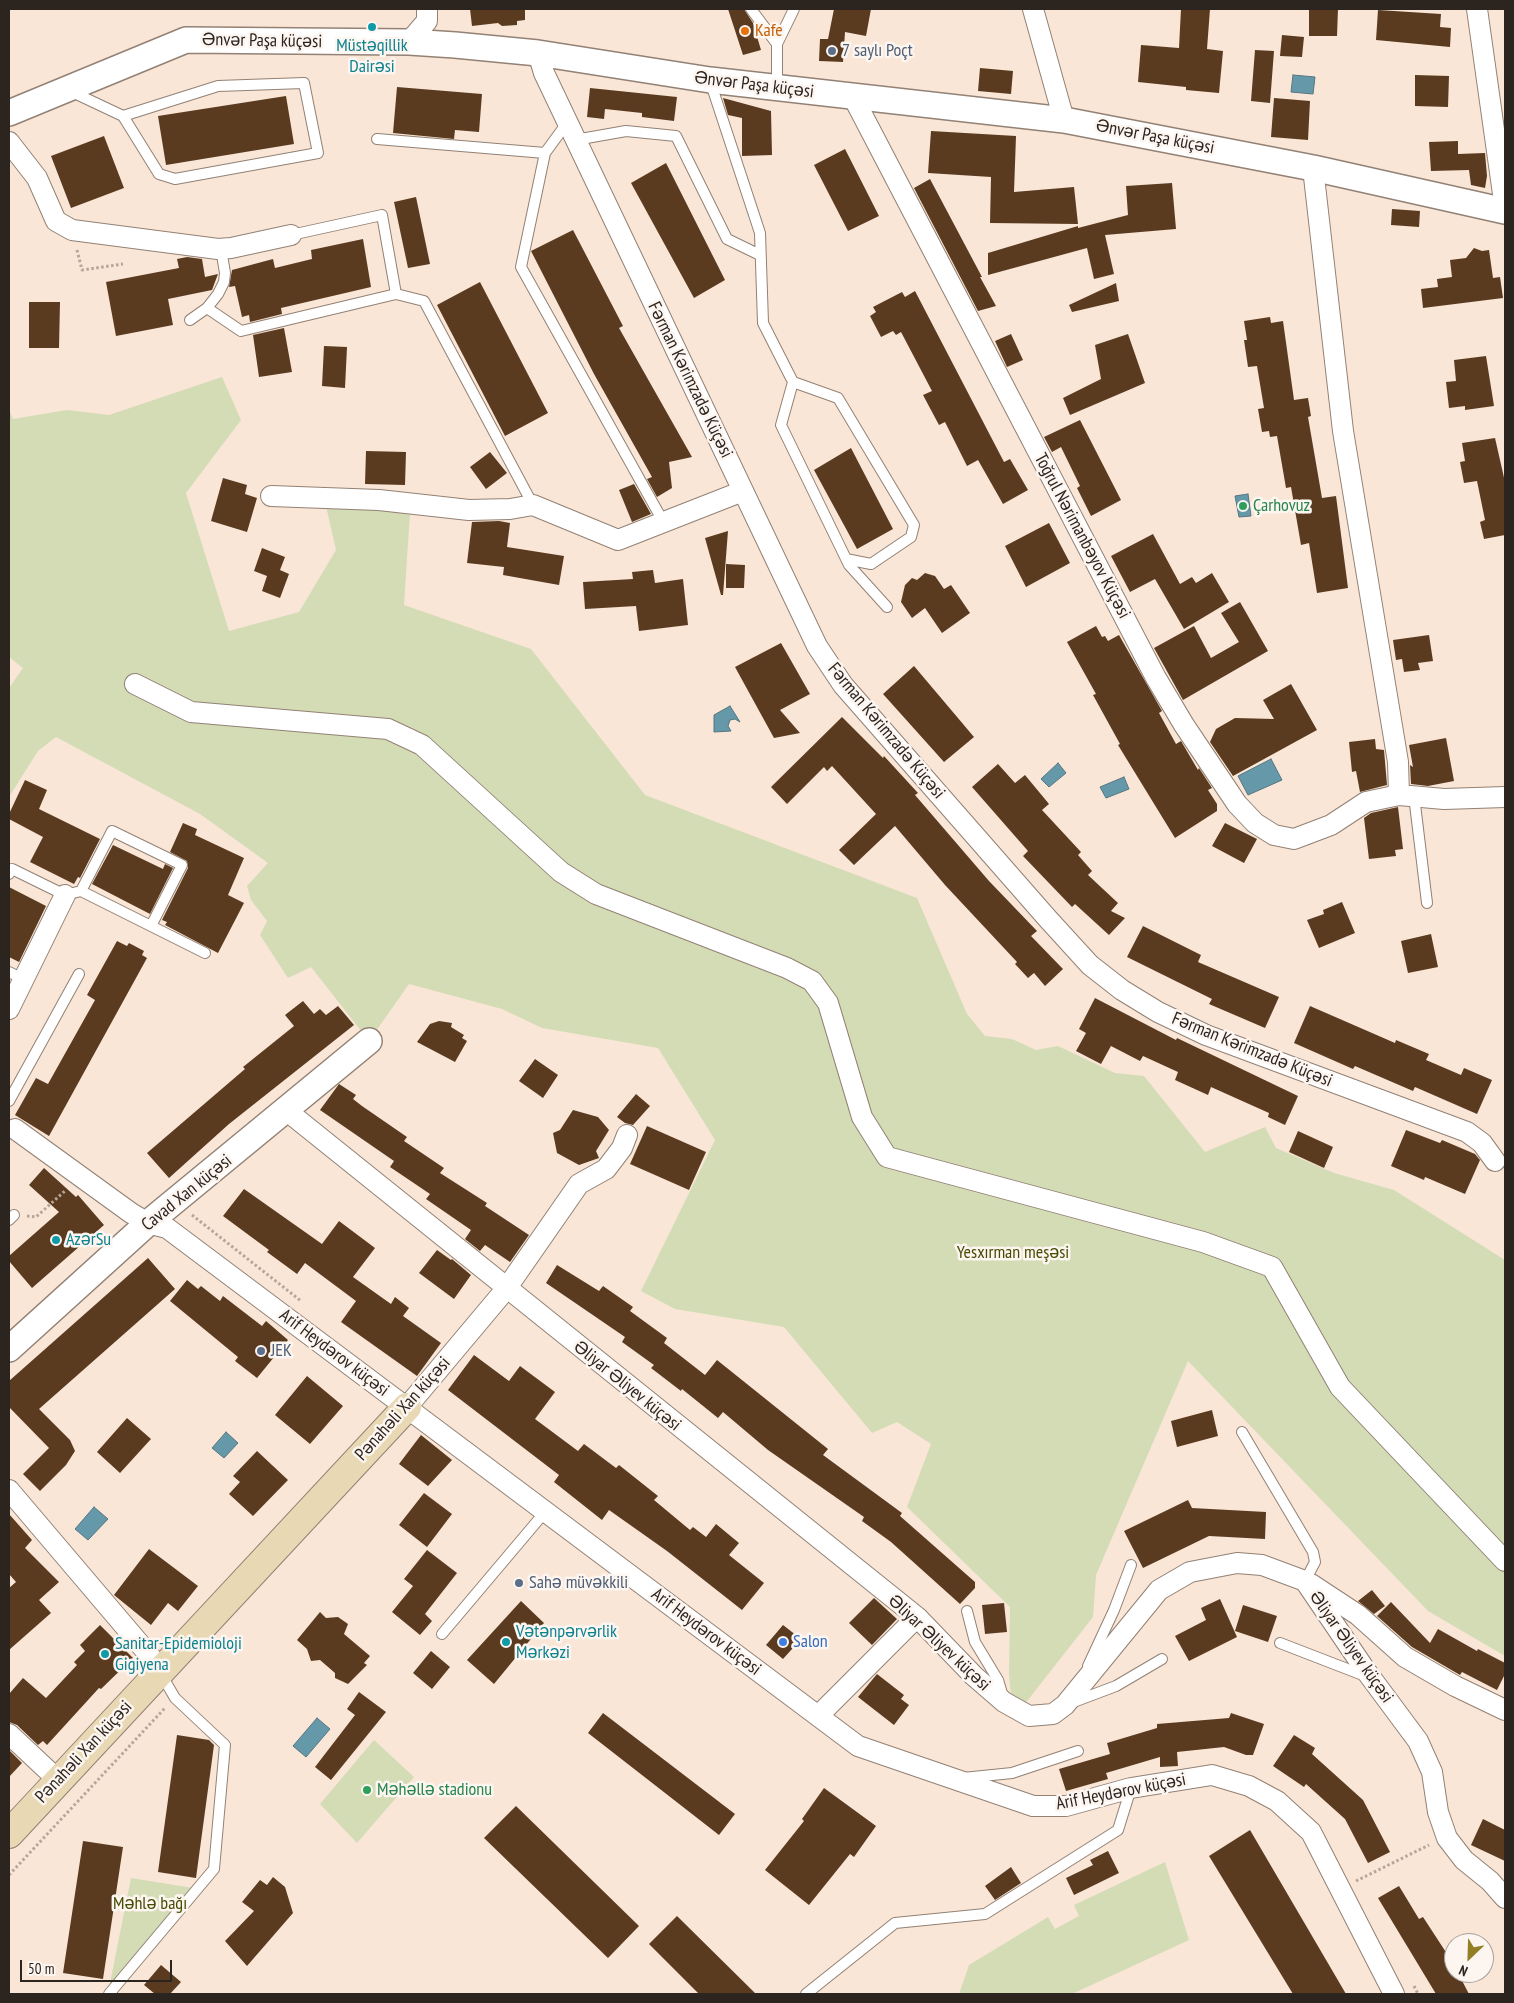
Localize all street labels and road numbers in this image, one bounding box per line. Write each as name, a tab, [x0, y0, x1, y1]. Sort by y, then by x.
street label: Ənvər Paşa küçəsi	[202, 29, 322, 53]
street label: Ənvər Paşa küçəsi	[693, 67, 815, 103]
street label: Ənvər Paşa küçəsi	[1094, 115, 1216, 159]
street label: Fərman Kərimzadə Küçəsi	[643, 298, 737, 462]
street label: Toğrul Nərimanbəyov Küçəsi	[1029, 450, 1135, 622]
street label: Fərman Kərimzadə Küçəsi	[823, 659, 949, 803]
street label: Fərman Kərimzadə Küçəsi	[1169, 1008, 1335, 1092]
street label: Cavad Xan küçəsi	[138, 1150, 236, 1236]
street label: Arif Heydərov küçəsi	[275, 1305, 393, 1401]
street label: Əliyar Əliyev küçəsi	[569, 1336, 685, 1436]
street label: Pənahəli Xan küçəsi	[351, 1353, 455, 1465]
street label: Arif Heydərov küçəsi	[647, 1584, 765, 1680]
street label: Əliyar Əliyev küçəsi	[1304, 1587, 1398, 1707]
street label: Əliyar Əliyev küçəsi	[883, 1590, 995, 1696]
street label: Pənahəli Xan küçəsi	[31, 1696, 137, 1808]
street label: Arif Heydərov küçəsi	[1054, 1769, 1188, 1815]

